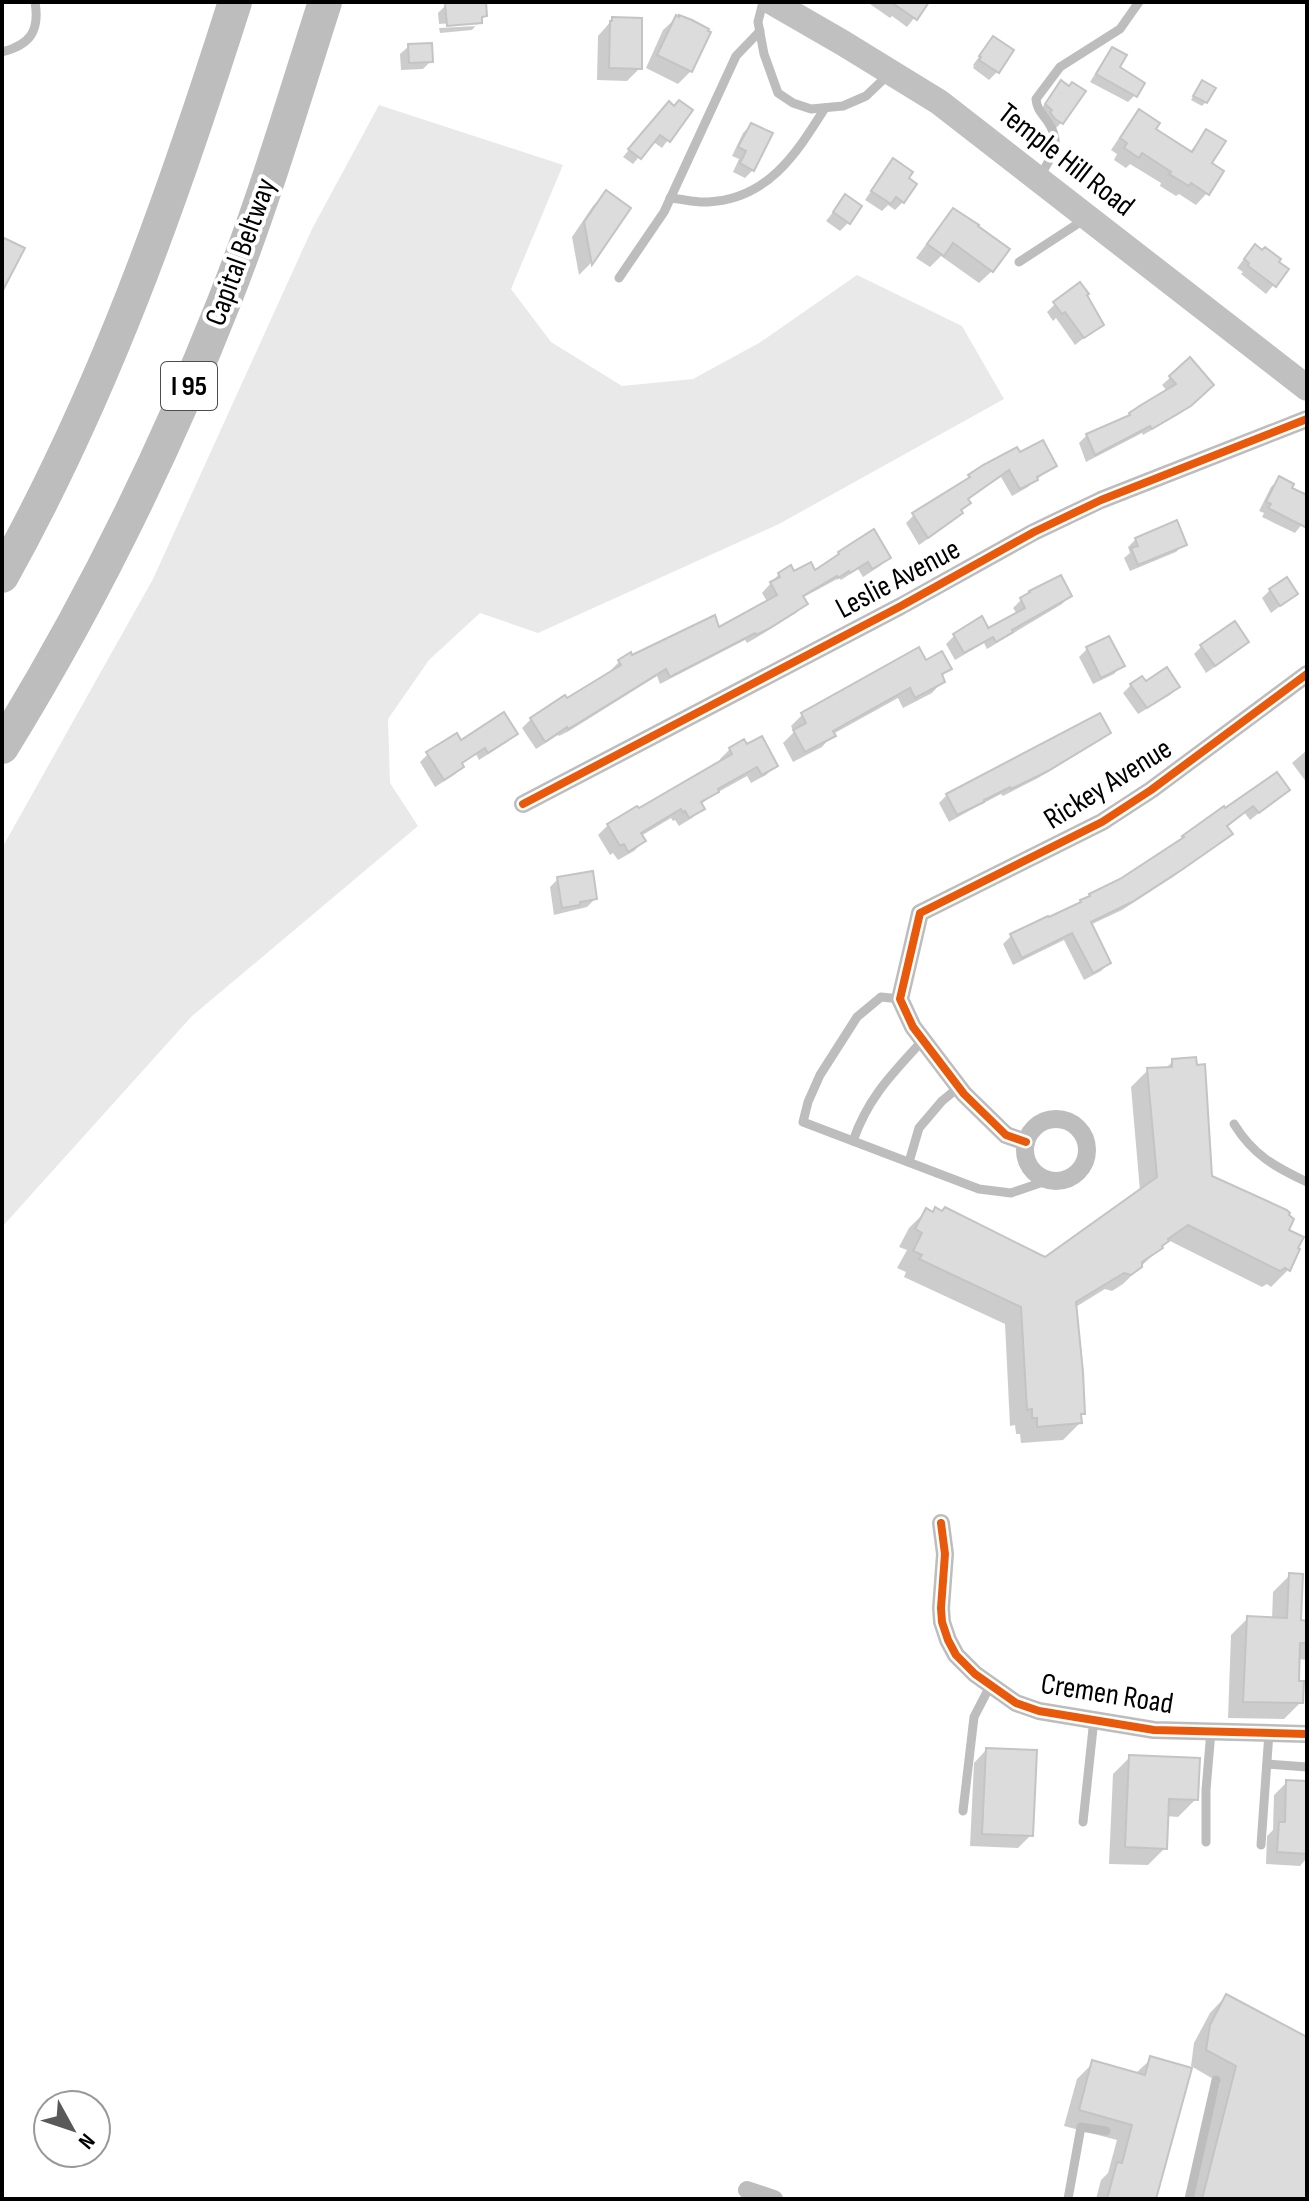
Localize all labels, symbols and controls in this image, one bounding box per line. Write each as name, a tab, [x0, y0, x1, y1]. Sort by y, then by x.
street label: Temple Hill Road	[991, 96, 1141, 224]
street label: Capital Beltway	[198, 173, 284, 331]
road number: I 95	[161, 362, 217, 410]
street label: Leslie Avenue	[830, 531, 966, 627]
street label: Rickey Avenue	[1037, 731, 1179, 837]
street label: Cremen Road	[1038, 1666, 1176, 1722]
north arrow	[32, 2089, 112, 2169]
text: N	[72, 2128, 100, 2154]

